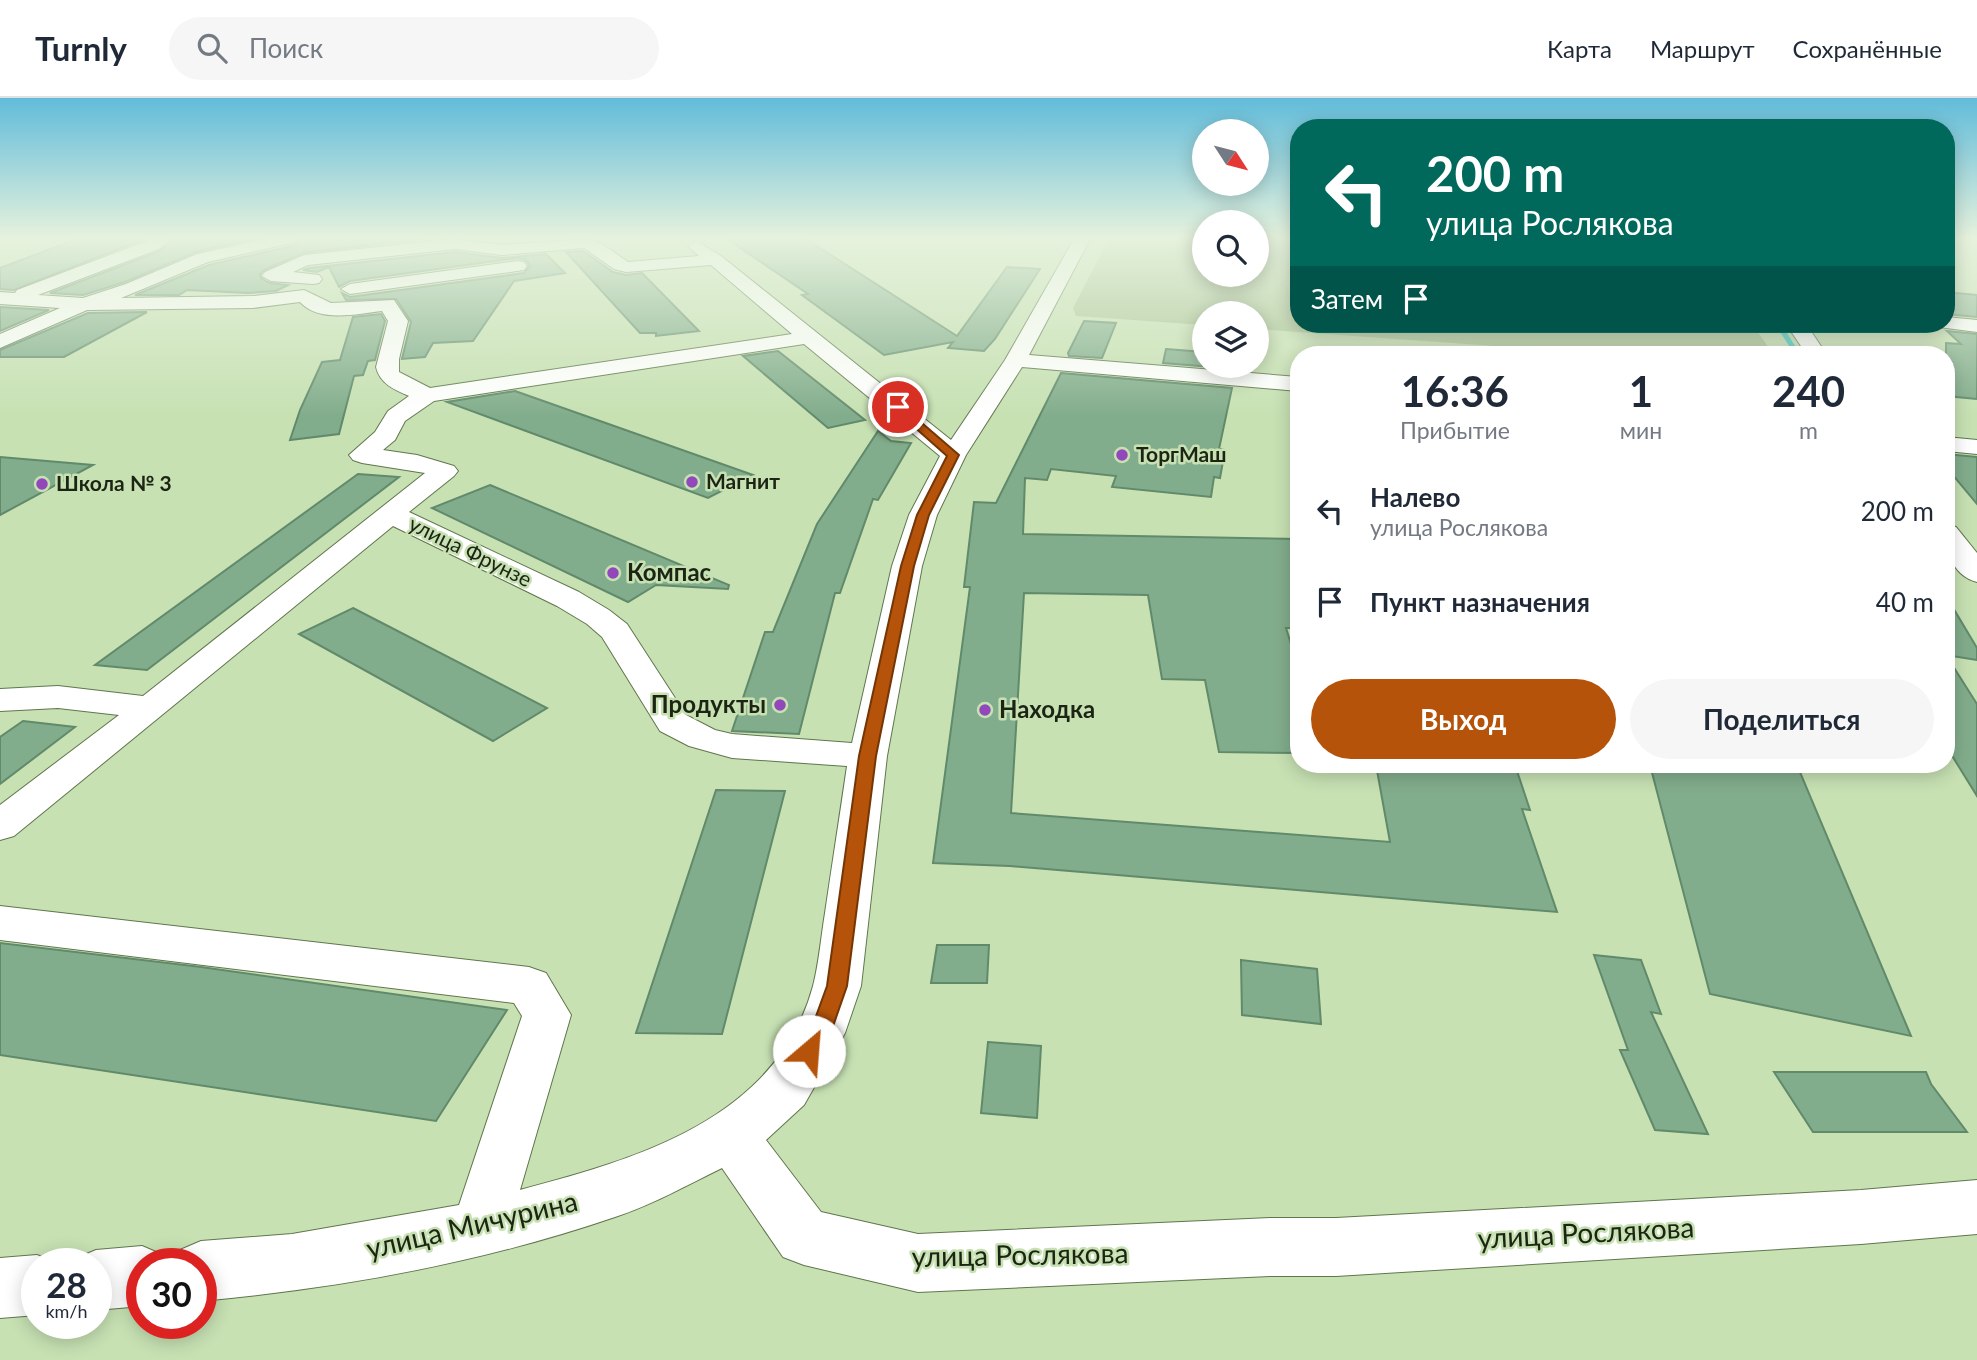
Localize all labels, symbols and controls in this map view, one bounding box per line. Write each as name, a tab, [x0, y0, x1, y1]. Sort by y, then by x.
search box	[169, 17, 659, 80]
text: Turnly	[35, 28, 127, 68]
icon: search	[193, 29, 231, 67]
text: Поиск	[249, 32, 323, 64]
text: Карта	[1547, 34, 1612, 63]
text: Маршрут	[1650, 34, 1755, 63]
text: Сохранённые	[1793, 34, 1942, 63]
north arrow	[1192, 119, 1269, 196]
map controls	[1192, 119, 1269, 378]
text: 200 m	[1426, 144, 1564, 202]
icon: left	[1311, 147, 1402, 238]
text: улица Рослякова	[1426, 203, 1674, 242]
button: search	[1192, 210, 1269, 287]
icon: arrive	[1397, 280, 1435, 318]
text: Затем	[1311, 283, 1383, 315]
button: layers	[1192, 301, 1269, 378]
text: 16:36	[1401, 366, 1509, 416]
text: 1	[1629, 366, 1653, 416]
text: 240	[1772, 366, 1845, 416]
pin	[868, 377, 928, 437]
icon: arrive	[879, 388, 917, 426]
text: Прибытие	[1400, 416, 1510, 444]
text: мин	[1620, 416, 1662, 444]
text: m	[1799, 416, 1818, 444]
place label: ТоргМаш	[1136, 441, 1227, 466]
marker: ТоргМаш	[1114, 447, 1130, 463]
place label: Магнит	[706, 468, 780, 493]
place label: Школа № 3	[56, 470, 172, 495]
marker: Магнит	[684, 474, 700, 490]
marker: Школа № 3	[34, 476, 50, 492]
text: Налево	[1370, 481, 1460, 513]
icon: left	[1311, 492, 1349, 530]
text: 200 m	[1861, 495, 1934, 527]
street label: улица Фрунзе	[405, 510, 536, 591]
text: улица Рослякова	[1370, 513, 1548, 541]
place label: Компас	[627, 557, 712, 586]
marker: Компас	[605, 565, 621, 581]
icon: arrive	[1311, 583, 1349, 621]
text: Пункт назначения	[1370, 586, 1590, 618]
text: 40 m	[1876, 586, 1934, 618]
button: Выход	[1311, 679, 1616, 759]
button: Поделиться	[1630, 679, 1934, 759]
place label: Продукты	[651, 689, 766, 718]
place label: Находка	[999, 694, 1095, 723]
marker: Продукты	[772, 697, 788, 713]
marker: Находка	[977, 702, 993, 718]
position arrow	[772, 1014, 846, 1088]
street label: улица Мичурина	[363, 1183, 581, 1265]
street label: улица Рослякова	[1477, 1209, 1695, 1255]
street label: улица Рослякова	[911, 1235, 1129, 1273]
speed limit sign: 30	[126, 1248, 217, 1339]
text: 28	[46, 1263, 87, 1305]
text: km/h	[45, 1300, 88, 1322]

